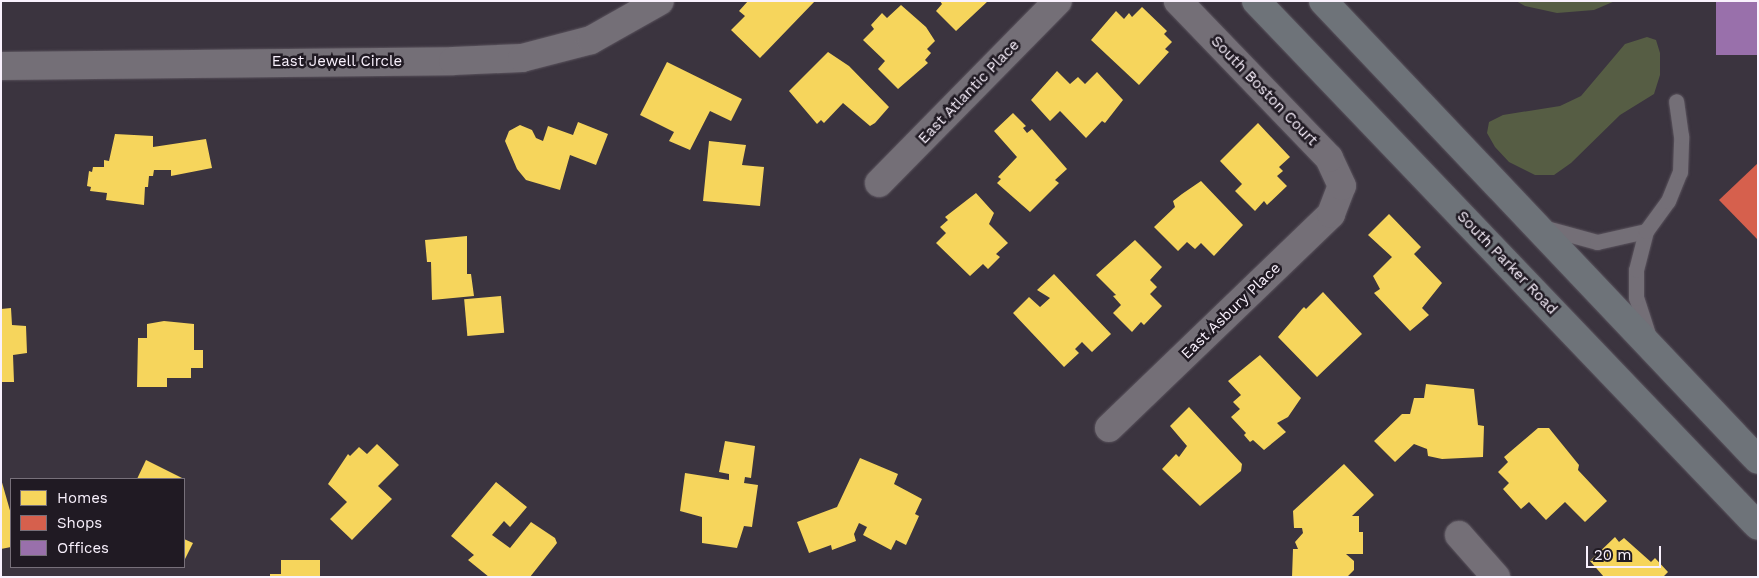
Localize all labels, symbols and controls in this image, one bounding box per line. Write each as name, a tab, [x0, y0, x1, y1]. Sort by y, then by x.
street label: South Boston Court	[1207, 32, 1321, 150]
street label: East Atlantic Place	[914, 36, 1024, 148]
street label: East Jewell Circle	[271, 53, 403, 71]
street label: South Parker Road	[1453, 207, 1561, 319]
street label: East Asbury Place	[1177, 259, 1285, 363]
legend	[10, 478, 185, 568]
text: Homes	[57, 489, 108, 507]
text: Shops	[57, 514, 102, 532]
scale bar	[1589, 536, 1664, 568]
text: Offices	[57, 539, 109, 557]
text: 20 m	[1594, 546, 1632, 564]

